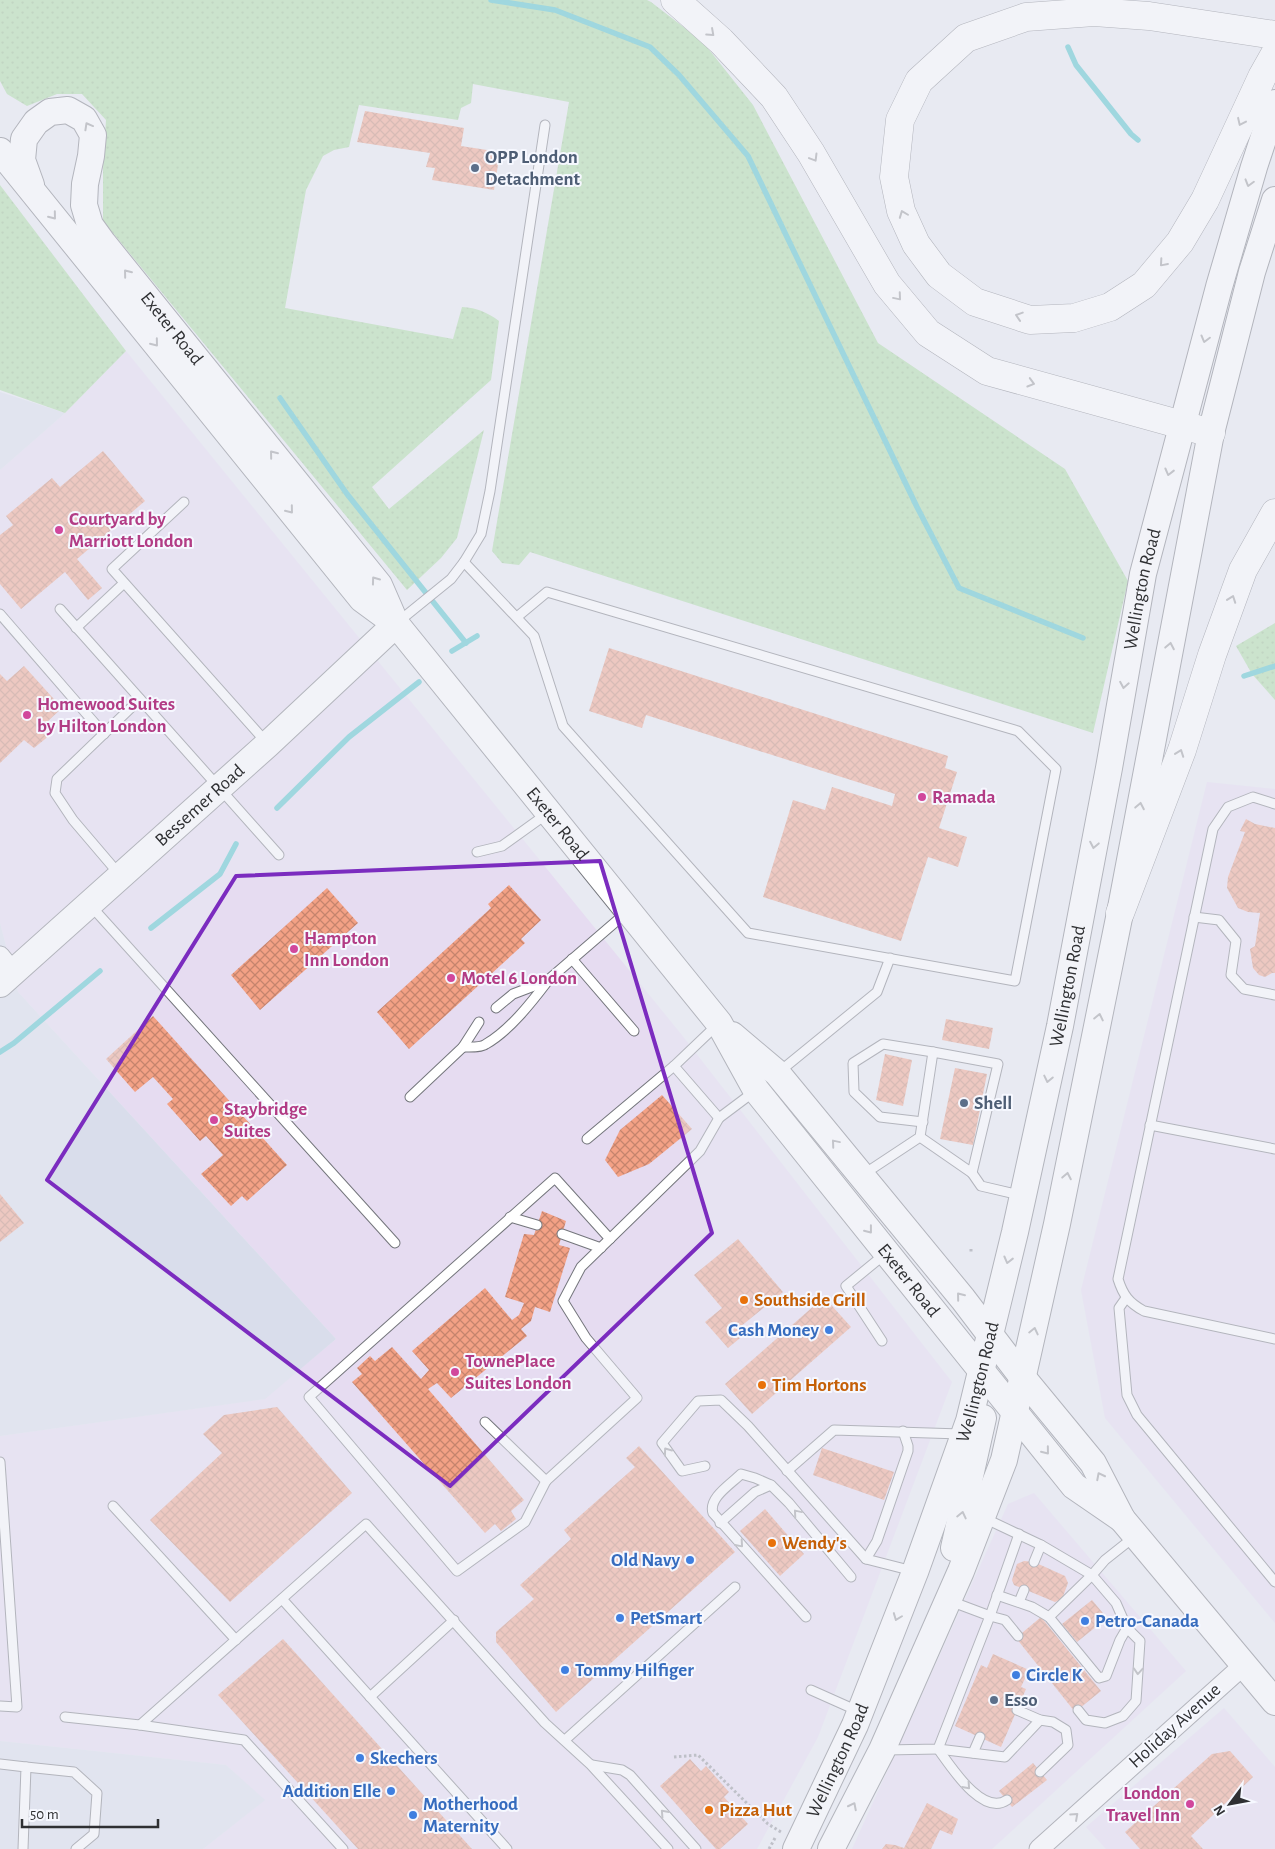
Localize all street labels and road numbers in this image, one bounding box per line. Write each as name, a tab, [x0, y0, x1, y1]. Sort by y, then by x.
street label: Exeter Road	[137, 288, 207, 368]
street label: Wellington Road	[1120, 526, 1164, 651]
street label: Bessemer Road	[151, 760, 248, 850]
street label: Exeter Road	[523, 784, 593, 864]
street label: Wellington Road	[1046, 923, 1088, 1049]
street label: Exeter Road	[874, 1240, 944, 1320]
street label: Wellington Road	[953, 1320, 1002, 1445]
street label: Holiday Avenue	[1125, 1680, 1225, 1772]
street label: Wellington Road	[803, 1700, 872, 1820]

